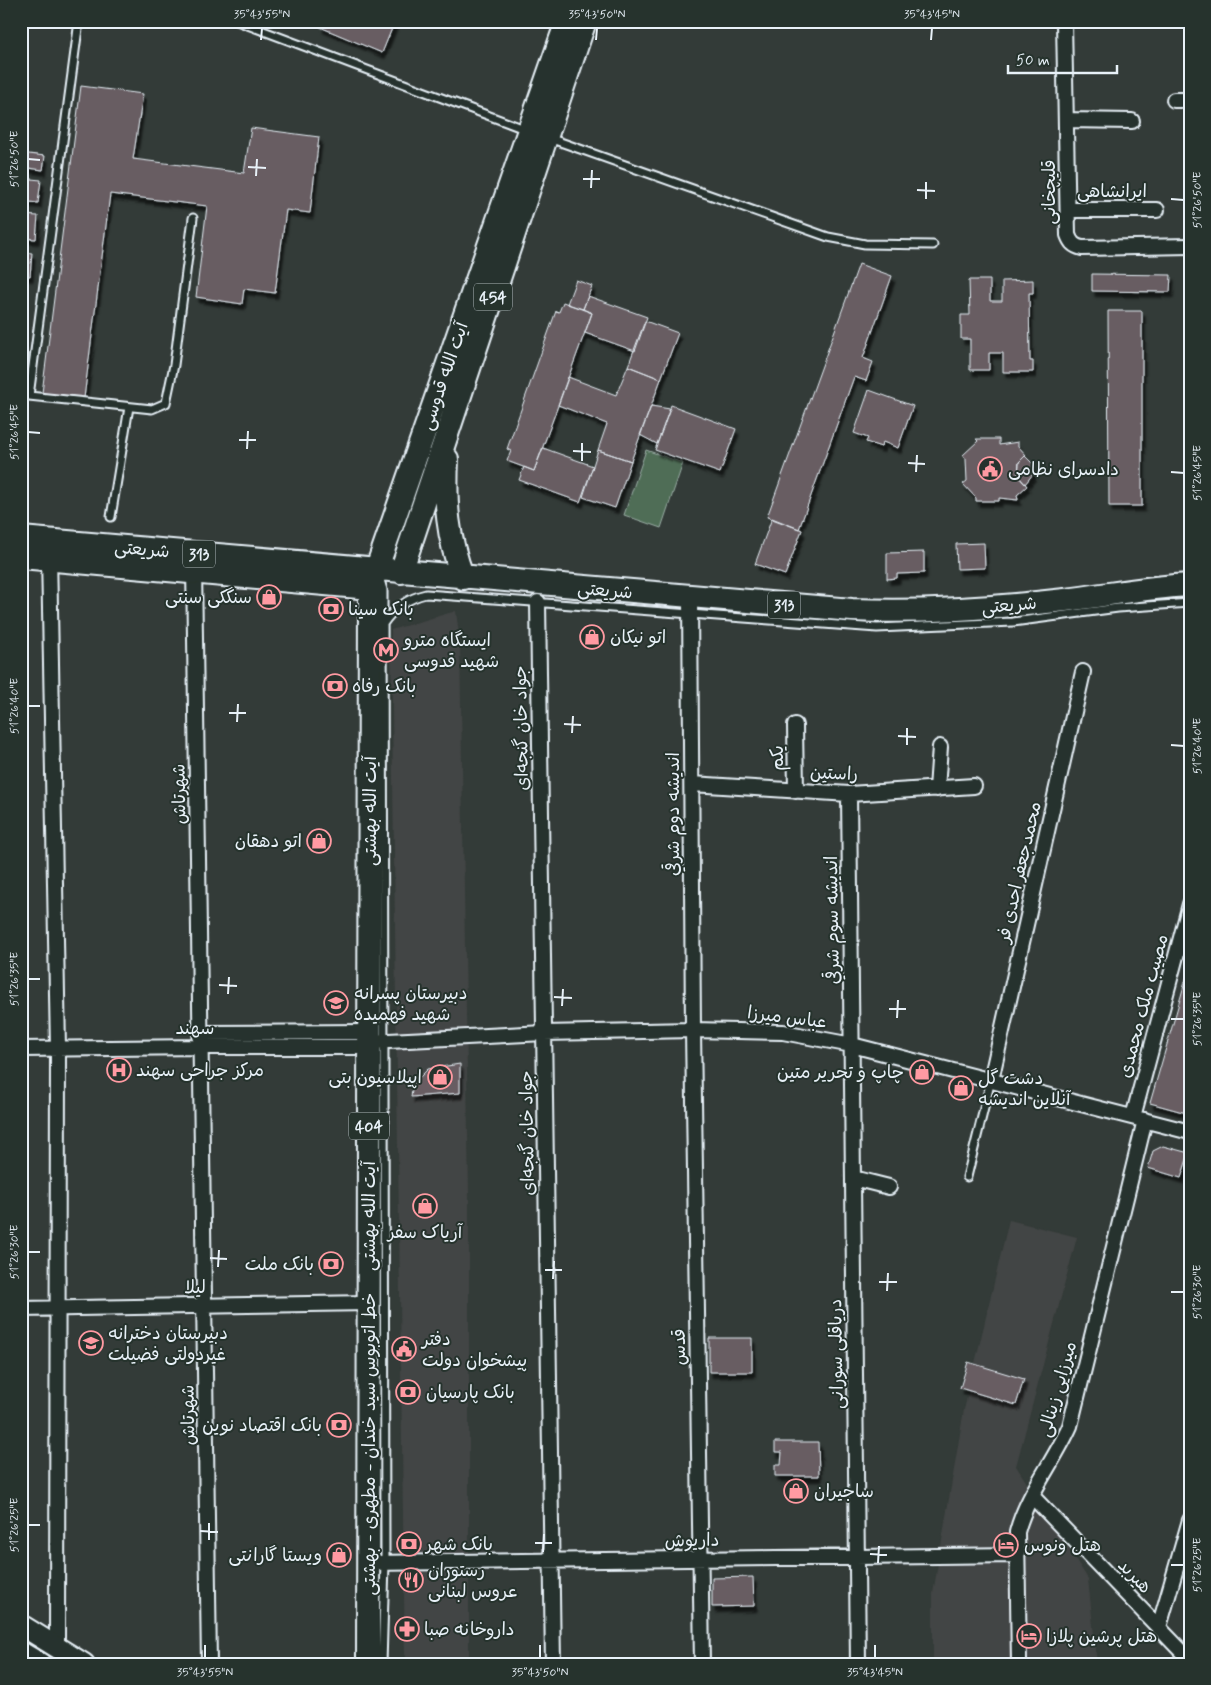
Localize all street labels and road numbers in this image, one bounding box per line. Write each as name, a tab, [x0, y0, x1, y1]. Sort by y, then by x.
street label: قلیچخانی	[1038, 160, 1062, 224]
street label: ایرانشاهی	[1077, 180, 1147, 204]
road number: 454	[474, 284, 512, 310]
street label: آیت الله قدوسی	[415, 318, 475, 434]
street label: شریعتی	[113, 536, 170, 564]
road number: 313	[183, 540, 215, 568]
street label: شریعتی	[576, 577, 633, 605]
road number: 313	[768, 592, 800, 618]
street label: شریعتی	[981, 592, 1038, 620]
street label: جواد خان گنجه‌ای	[509, 665, 535, 791]
street label: یکم	[766, 745, 791, 771]
street label: انديشه دوم شرقي	[661, 752, 687, 876]
street label: آیت الله بهشتی	[359, 755, 383, 866]
street label: راستین	[809, 761, 859, 787]
street label: شهرتاش	[167, 763, 193, 825]
street label: محمدجعفر احدی فر	[992, 799, 1048, 947]
street label: اندیشه سوم شرقي	[819, 855, 847, 985]
street label: مصیب ملک محمدی	[1113, 932, 1175, 1081]
street label: عباس میرزا	[746, 1001, 828, 1035]
street label: سهند	[175, 1017, 215, 1041]
street label: جواد خان گنجه‌ای	[515, 1070, 541, 1196]
road number: 404	[349, 1112, 389, 1140]
street label: آیت الله بهشتی	[358, 1160, 382, 1271]
street label: لیلا	[184, 1276, 206, 1300]
street label: خط اتوبوس سید خندان - مطهری - بهشتی	[358, 1293, 382, 1595]
street label: دریاقلی سورانی	[824, 1299, 850, 1409]
street label: قدس	[668, 1328, 692, 1366]
street label: میرزایی زینالی	[1033, 1339, 1083, 1440]
street label: شهرتاش	[176, 1384, 202, 1446]
street label: داریوش	[664, 1529, 720, 1553]
street label: هیربد	[1112, 1554, 1157, 1599]

